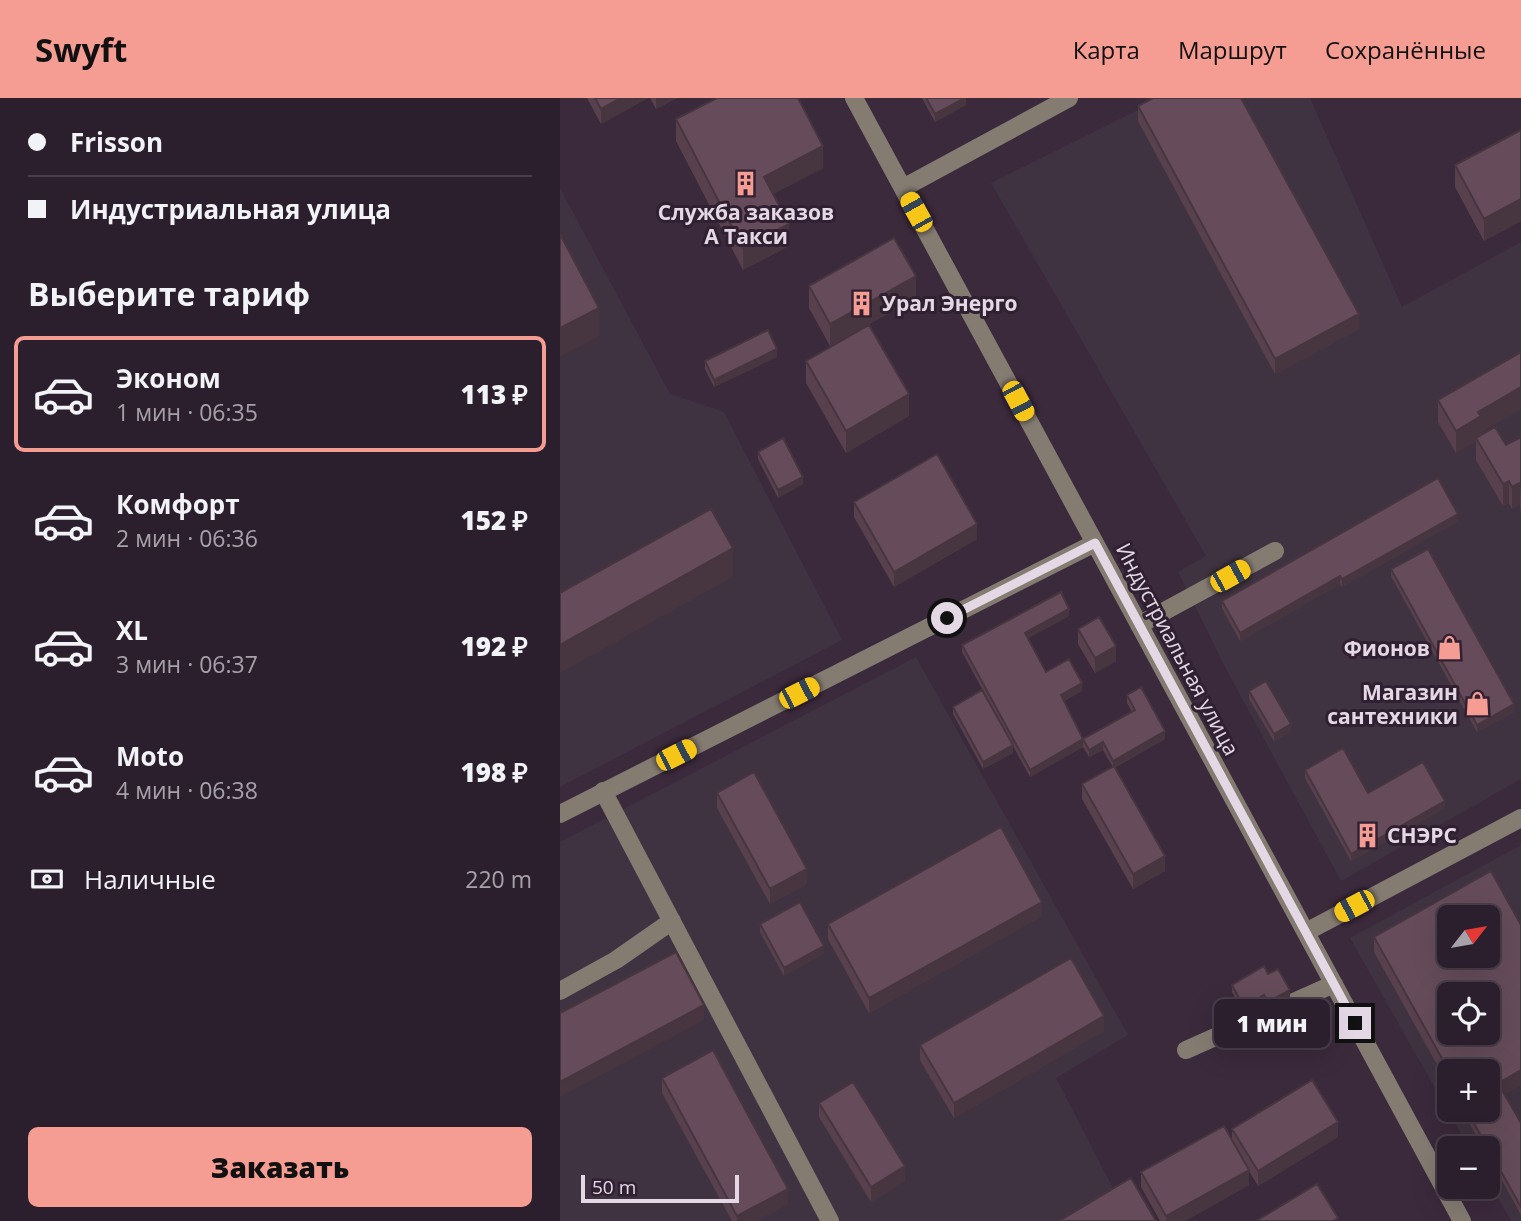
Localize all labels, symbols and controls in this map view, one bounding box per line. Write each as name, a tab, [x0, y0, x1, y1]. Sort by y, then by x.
text: Swyft	[35, 27, 127, 72]
text: Карта	[1073, 33, 1140, 66]
text: Маршрут	[1178, 33, 1287, 66]
text: Сохранённые	[1325, 33, 1486, 66]
text: Frisson	[70, 124, 163, 160]
building icon: Служба заказов А Такси	[732, 169, 760, 197]
car	[897, 189, 936, 235]
text: Индустриальная улица	[70, 191, 391, 227]
place label: Служба заказов А Такси	[658, 198, 834, 250]
text: Выберите тариф	[28, 272, 310, 315]
building icon: Урал Энерго	[848, 289, 876, 317]
place label: Урал Энерго	[882, 289, 1017, 317]
text: Эконом	[116, 360, 221, 396]
icon: car	[32, 363, 95, 426]
text: 113 ₽	[460, 376, 528, 412]
car	[999, 378, 1038, 424]
text: 1 мин · 06:35	[116, 396, 258, 428]
text: Комфорт	[116, 486, 240, 522]
icon: car	[32, 489, 95, 552]
text: 152 ₽	[460, 502, 528, 538]
text: 2 мин · 06:36	[116, 522, 258, 554]
street label: Индустриальная улица	[1110, 538, 1246, 760]
car	[1207, 557, 1254, 595]
route start	[931, 602, 963, 634]
text: XL	[116, 612, 148, 648]
icon: car	[32, 615, 95, 678]
text: 192 ₽	[460, 628, 528, 664]
place label: Фионов	[1344, 634, 1430, 662]
shop icon: Фионов	[1436, 634, 1464, 662]
text: 3 мин · 06:37	[116, 648, 258, 680]
car	[776, 674, 823, 712]
place label: Магазин сантехники	[1327, 678, 1458, 730]
shop icon: Магазин сантехники	[1464, 690, 1492, 718]
car	[653, 736, 700, 774]
text: Moto	[116, 738, 184, 774]
icon: car	[32, 741, 95, 804]
text: 198 ₽	[460, 754, 528, 790]
text: 4 мин · 06:38	[116, 774, 258, 806]
building icon: СНЭРС	[1353, 821, 1381, 849]
place label: СНЭРС	[1387, 821, 1457, 849]
icon: cash	[28, 860, 66, 898]
text: Наличные	[84, 861, 216, 897]
text: 220 m	[465, 863, 532, 895]
car	[1331, 887, 1378, 925]
north arrow	[1437, 905, 1500, 968]
map controls	[1437, 905, 1500, 1199]
button: locate	[1437, 982, 1500, 1045]
callout: 1 мин	[1215, 998, 1330, 1048]
text: 1 мин	[1237, 1007, 1307, 1039]
route end	[1339, 1007, 1371, 1039]
button: +	[1437, 1059, 1500, 1122]
button: Заказать	[28, 1127, 532, 1207]
button: −	[1437, 1136, 1500, 1199]
scale bar	[581, 1172, 738, 1204]
text: 50 m	[592, 1174, 636, 1200]

